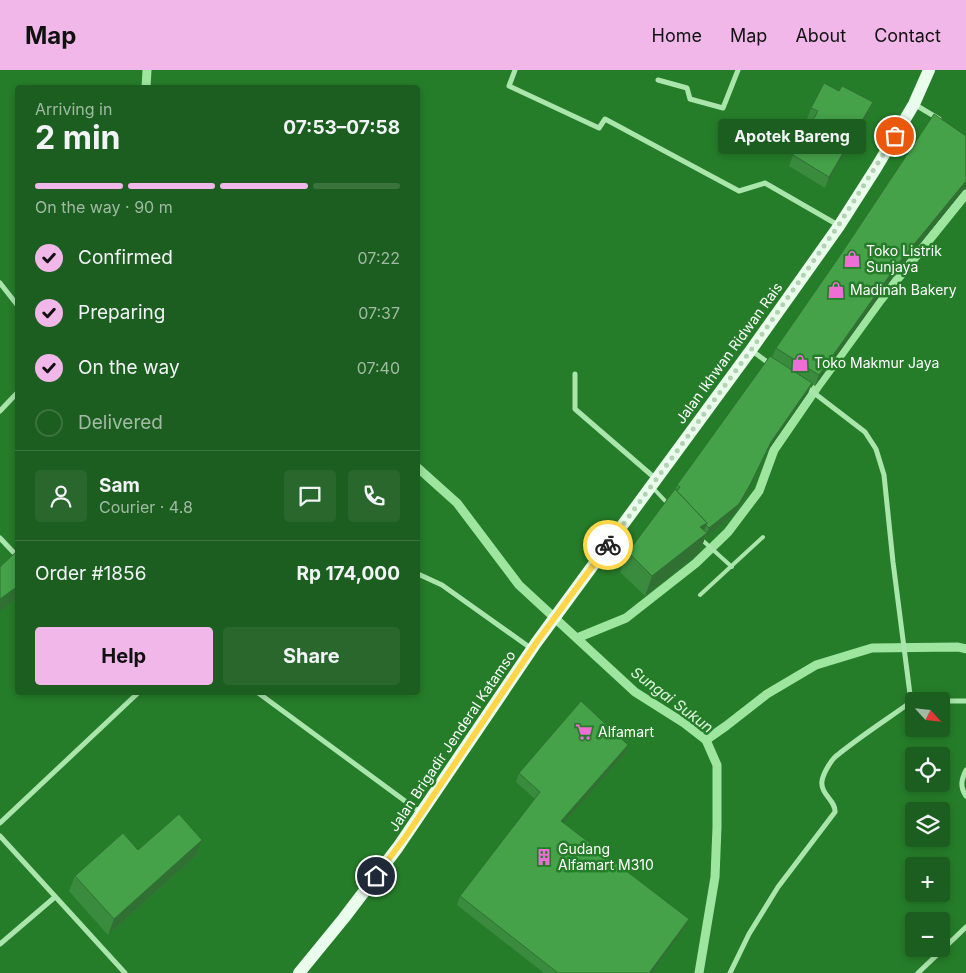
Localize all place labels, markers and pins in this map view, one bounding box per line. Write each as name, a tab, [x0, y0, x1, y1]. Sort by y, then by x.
pin	[874, 115, 916, 157]
callout: Apotek Bareng	[718, 118, 865, 154]
place label: Toko Listrik Sunjaya	[866, 242, 942, 275]
shop icon: Toko Listrik Sunjaya	[842, 249, 862, 269]
shop icon: Madinah Bakery	[826, 280, 846, 300]
place label: Madinah Bakery	[850, 281, 957, 298]
shop icon: Toko Makmur Jaya	[790, 353, 810, 373]
place label: Toko Makmur Jaya	[814, 354, 939, 371]
supermarket icon: Alfamart	[574, 722, 594, 742]
place label: Alfamart	[598, 723, 654, 740]
place label: Gudang Alfamart M310	[558, 840, 654, 873]
building icon: Gudang Alfamart M310	[534, 847, 554, 867]
pin	[355, 855, 397, 897]

